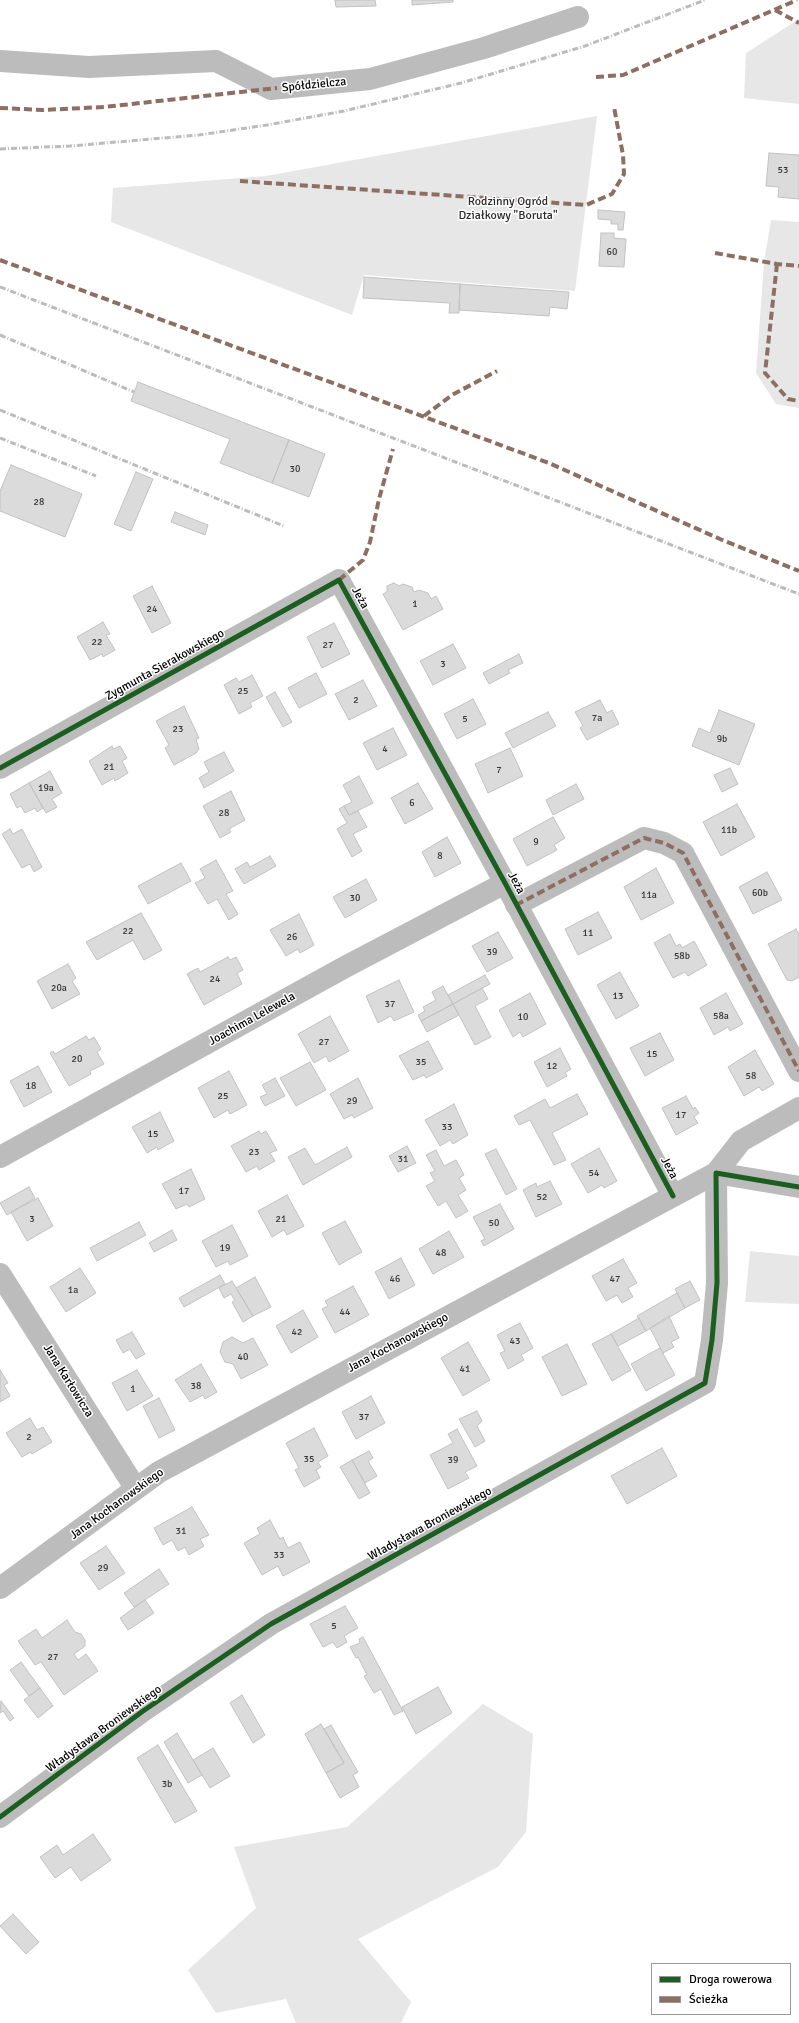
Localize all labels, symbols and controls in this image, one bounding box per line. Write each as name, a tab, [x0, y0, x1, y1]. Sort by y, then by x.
street label: Spółdzielcza	[281, 74, 347, 96]
house number: 53	[778, 164, 788, 176]
park label: Rodzinny Ogród Działkowy "Boruta"	[458, 195, 558, 223]
house number: 60	[607, 246, 617, 258]
house number: 30	[290, 463, 300, 475]
house number: 28	[34, 496, 44, 508]
street label: Jeża	[348, 585, 372, 611]
house number: 1	[412, 598, 418, 610]
house number: 24	[147, 603, 157, 615]
street label: Zygmunta Sierakowskiego	[103, 626, 227, 704]
house number: 22	[92, 636, 102, 648]
house number: 27	[323, 639, 333, 651]
house number: 3	[440, 658, 446, 670]
house number: 25	[238, 685, 248, 697]
house number: 2	[353, 694, 359, 706]
house number: 7a	[592, 712, 602, 724]
house number: 5	[462, 713, 468, 725]
house number: 23	[173, 723, 183, 735]
house number: 9b	[717, 733, 727, 745]
house number: 4	[382, 743, 388, 755]
house number: 21	[104, 761, 114, 773]
house number: 7	[496, 764, 502, 776]
house number: 19a	[38, 782, 54, 794]
house number: 6	[409, 797, 415, 809]
house number: 28	[219, 807, 229, 819]
house number: 11b	[721, 824, 737, 836]
house number: 9	[533, 836, 539, 848]
house number: 8	[437, 850, 443, 862]
street label: Jeża	[504, 870, 528, 896]
house number: 60b	[752, 887, 768, 899]
house number: 11a	[641, 889, 657, 901]
house number: 30	[350, 892, 360, 904]
house number: 22	[123, 925, 133, 937]
house number: 11	[583, 927, 593, 939]
house number: 26	[287, 931, 297, 943]
house number: 39	[487, 946, 497, 958]
house number: 58b	[674, 950, 690, 962]
house number: 24	[210, 973, 220, 985]
house number: 20a	[51, 982, 67, 994]
street label: Joachima Lelewela	[206, 989, 298, 1049]
house number: 13	[613, 990, 623, 1002]
house number: 37	[385, 998, 395, 1010]
house number: 58a	[713, 1010, 729, 1022]
house number: 10	[518, 1011, 528, 1023]
house number: 27	[319, 1036, 329, 1048]
house number: 15	[647, 1048, 657, 1060]
house number: 20	[72, 1053, 82, 1065]
house number: 35	[416, 1056, 426, 1068]
house number: 12	[547, 1060, 557, 1072]
house number: 58	[746, 1070, 756, 1082]
house number: 18	[26, 1080, 36, 1092]
house number: 25	[218, 1090, 228, 1102]
house number: 29	[347, 1095, 357, 1107]
house number: 17	[676, 1109, 686, 1121]
house number: 33	[442, 1121, 452, 1133]
house number: 15	[148, 1128, 158, 1140]
house number: 23	[249, 1146, 259, 1158]
house number: 31	[398, 1153, 408, 1165]
street label: Jeża	[657, 1155, 681, 1181]
house number: 54	[589, 1167, 599, 1179]
house number: 17	[179, 1185, 189, 1197]
house number: 52	[537, 1191, 547, 1203]
house number: 3	[29, 1213, 35, 1225]
house number: 21	[276, 1213, 286, 1225]
house number: 50	[489, 1217, 499, 1229]
house number: 19	[220, 1242, 230, 1254]
house number: 48	[436, 1247, 446, 1259]
house number: 46	[390, 1273, 400, 1285]
house number: 47	[610, 1273, 620, 1285]
house number: 1a	[68, 1284, 78, 1296]
house number: 44	[340, 1306, 350, 1318]
street label: Jana Kochanowskiego	[345, 1310, 451, 1376]
house number: 42	[292, 1326, 302, 1338]
house number: 43	[510, 1335, 520, 1347]
street label: Jana Karłowicza	[40, 1342, 96, 1420]
house number: 40	[238, 1351, 248, 1363]
house number: 41	[460, 1363, 470, 1375]
house number: 38	[191, 1380, 201, 1392]
house number: 1	[130, 1383, 136, 1395]
house number: 37	[359, 1411, 369, 1423]
house number: 2	[26, 1431, 32, 1443]
house number: 35	[304, 1453, 314, 1465]
house number: 39	[448, 1454, 458, 1466]
street label: Jana Kochanowskiego	[67, 1465, 167, 1543]
street label: Władysława Broniewskiego	[365, 1484, 495, 1564]
house number: 31	[176, 1525, 186, 1537]
house number: 33	[274, 1549, 284, 1561]
house number: 29	[98, 1562, 108, 1574]
house number: 5	[331, 1620, 337, 1632]
house number: 27	[48, 1651, 58, 1663]
street label: Władysława Broniewskiego	[43, 1682, 165, 1776]
house number: 3b	[162, 1778, 172, 1790]
legend	[651, 1963, 791, 2015]
text: Droga rowerowa	[689, 1972, 772, 1987]
text: Ścieżka	[689, 1992, 728, 2007]

